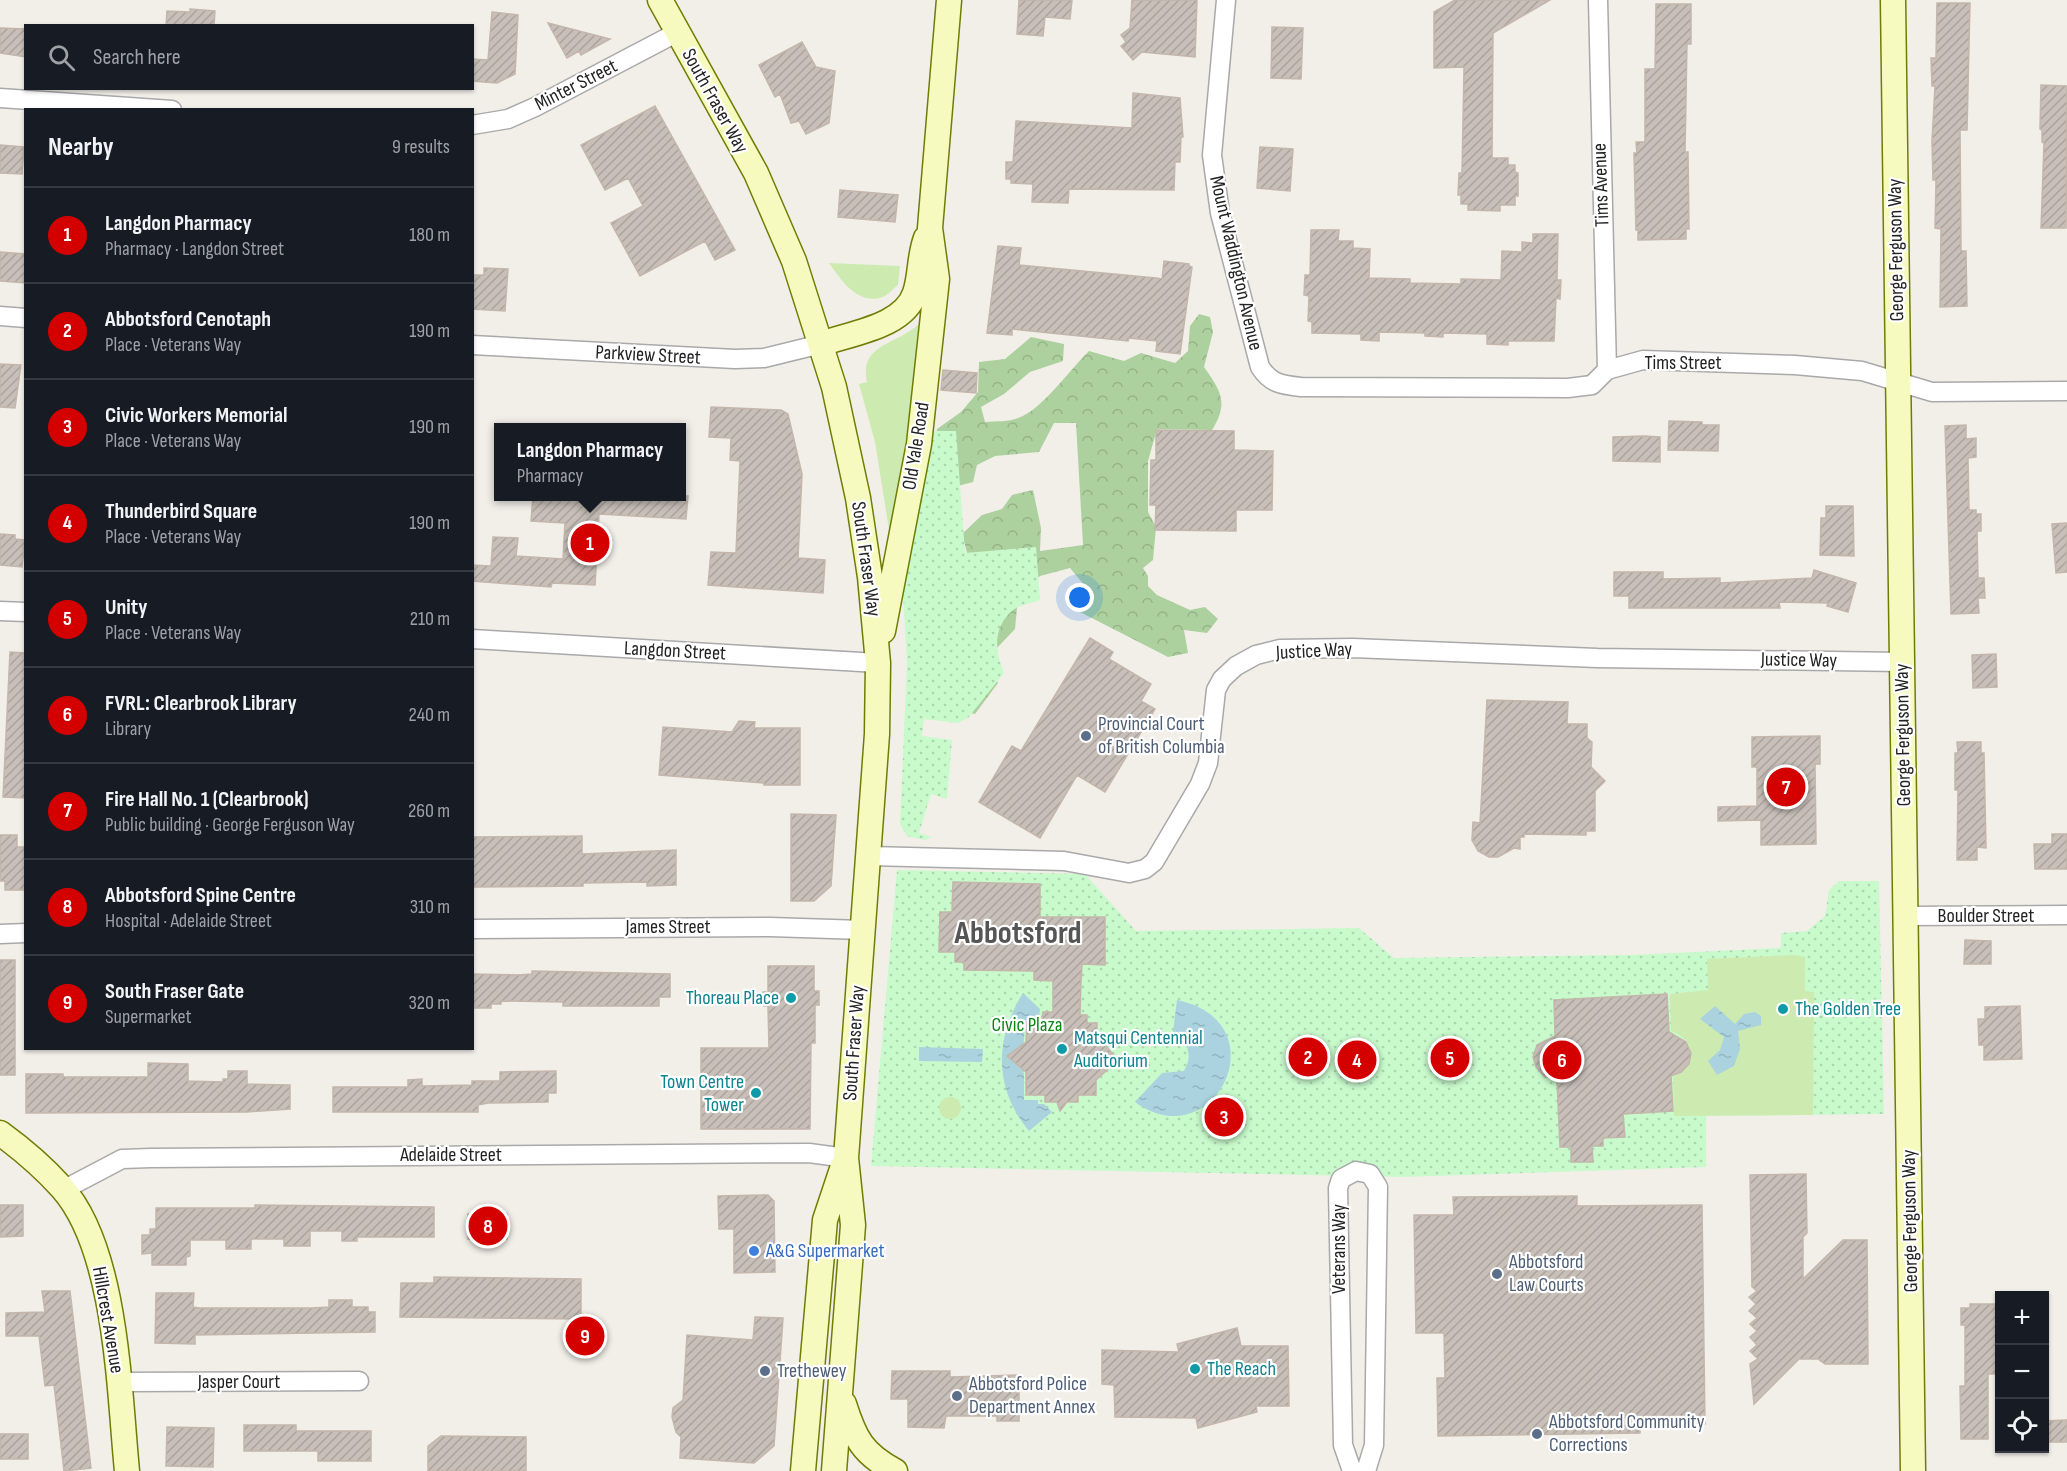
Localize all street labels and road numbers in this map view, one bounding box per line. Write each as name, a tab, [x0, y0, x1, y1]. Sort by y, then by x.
street label: South Fraser Way	[676, 45, 754, 158]
street label: Minter Street	[531, 54, 621, 116]
street label: Tims Avenue	[1588, 143, 1614, 227]
street label: Mount Waddington Avenue	[1204, 173, 1268, 353]
street label: George Ferguson Way	[1883, 178, 1909, 321]
street label: Parkview Street	[595, 340, 701, 370]
street label: Tims Street	[1644, 351, 1722, 375]
street label: Old Yale Road	[897, 400, 935, 492]
street label: South Fraser Way	[846, 500, 886, 618]
street label: Langdon Street	[623, 636, 727, 666]
street label: Justice Way	[1274, 637, 1353, 665]
street label: Justice Way	[1760, 647, 1838, 673]
street label: George Ferguson Way	[1890, 663, 1916, 806]
street label: Boulder Street	[1938, 904, 2034, 928]
street label: James Street	[624, 915, 711, 939]
street label: South Fraser Way	[838, 984, 870, 1102]
street label: Adelaide Street	[399, 1143, 502, 1167]
street label: George Ferguson Way	[1897, 1149, 1923, 1292]
street label: Veterans Way	[1327, 1204, 1351, 1294]
street label: Hillcrest Avenue	[87, 1265, 129, 1375]
street label: Jasper Court	[197, 1370, 280, 1394]

